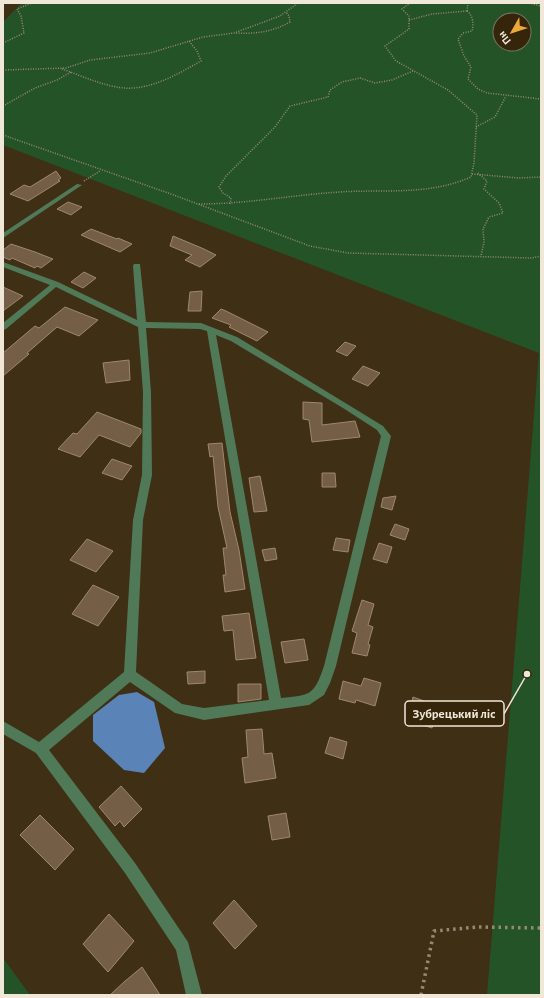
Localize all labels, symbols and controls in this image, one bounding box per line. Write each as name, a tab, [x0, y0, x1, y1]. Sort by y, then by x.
north arrow	[492, 12, 532, 52]
text: Пн	[496, 29, 513, 47]
callout: Зубрецький ліс	[405, 701, 504, 726]
text: Зубрецький ліс	[413, 708, 496, 721]

